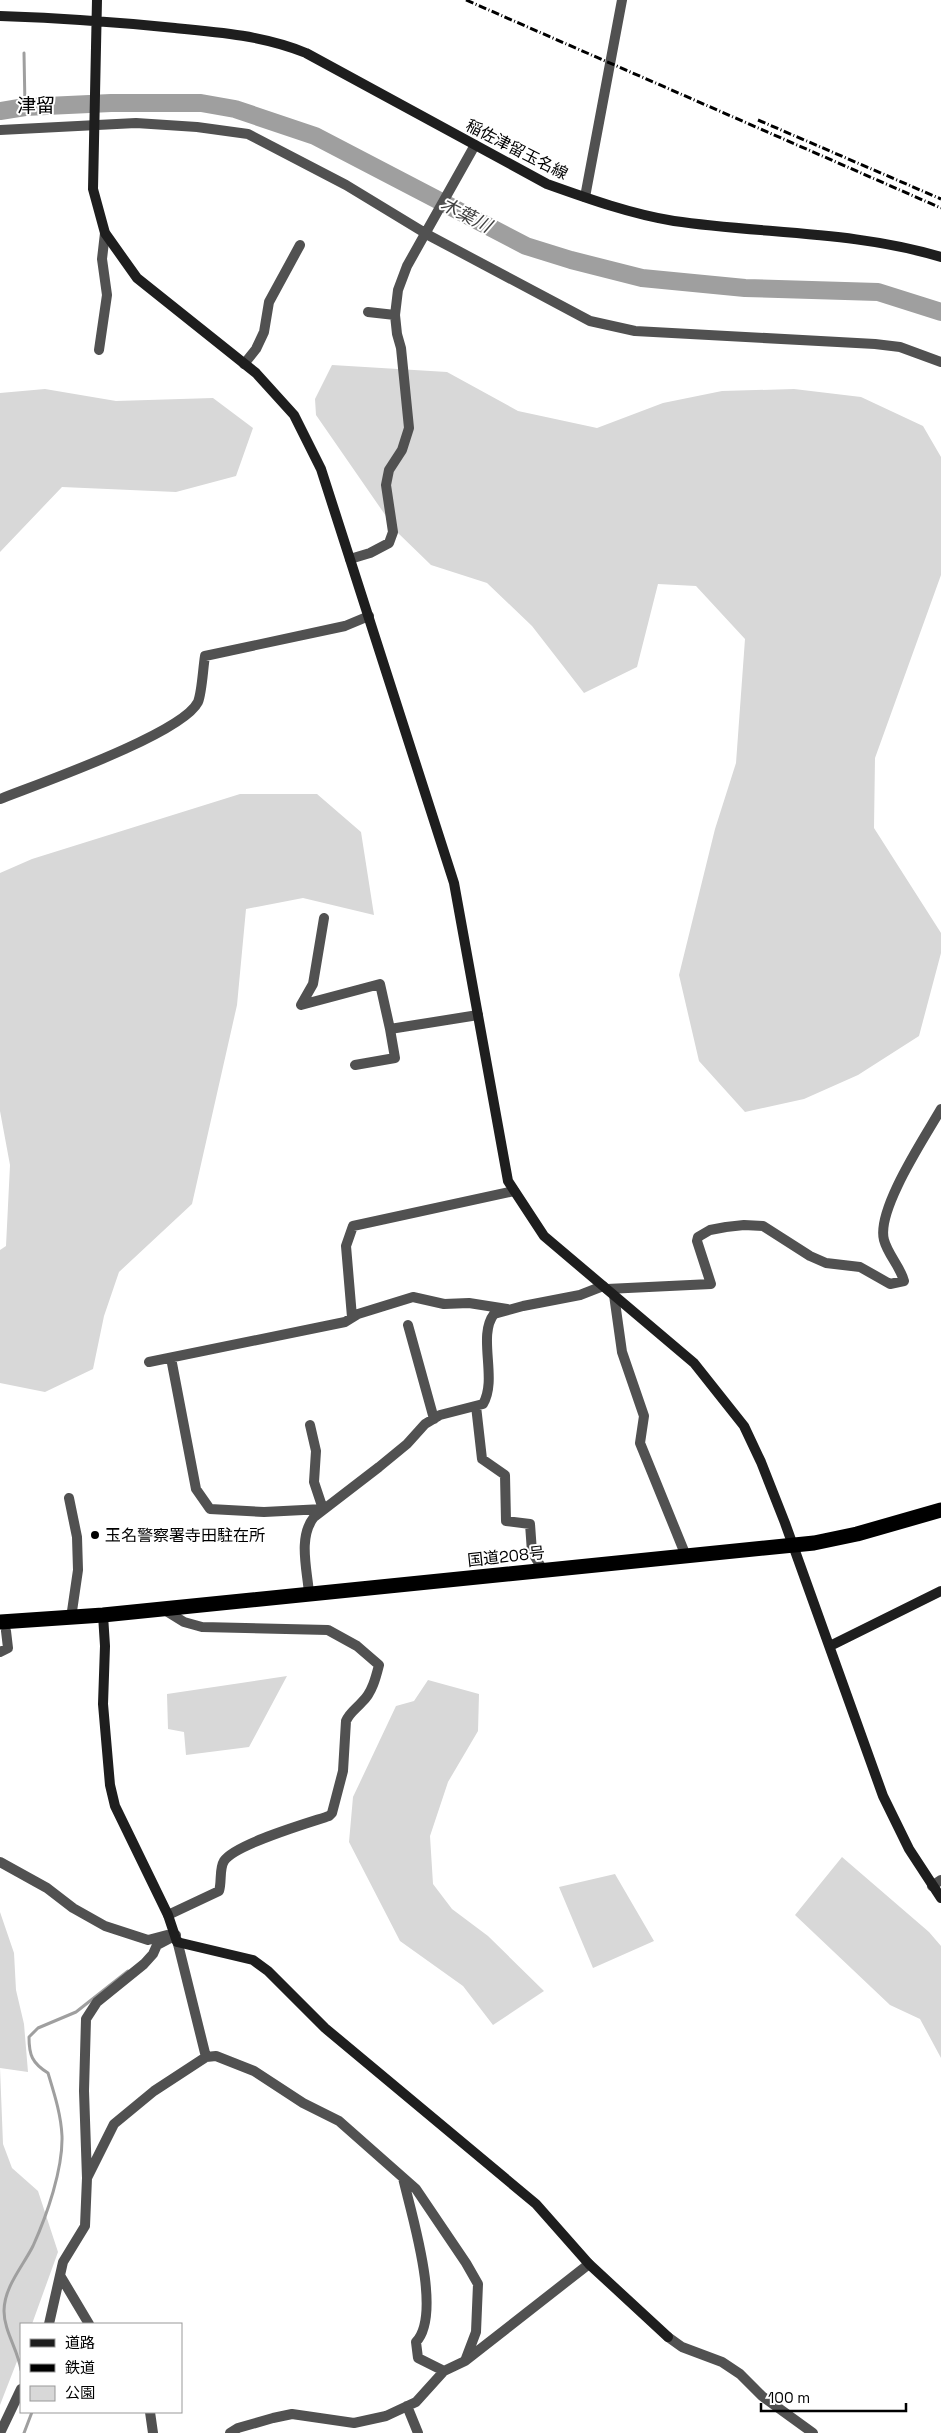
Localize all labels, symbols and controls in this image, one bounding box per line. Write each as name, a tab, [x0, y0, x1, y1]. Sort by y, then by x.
district label: 津留	[17, 93, 55, 118]
street label: 稲佐津留玉名線	[462, 115, 571, 184]
water label: 木葉川	[437, 192, 497, 238]
place label: 玉名警察署寺田駐在所	[105, 1525, 265, 1546]
marker: 玉名警察署寺田駐在所	[89, 1529, 101, 1541]
street label: 国道208号	[466, 1542, 546, 1571]
legend	[20, 2323, 182, 2413]
text: 道路	[65, 2333, 95, 2352]
text: 鉄道	[65, 2358, 95, 2377]
scale bar	[761, 2380, 906, 2412]
text: 公園	[65, 2383, 95, 2402]
text: 100 m	[768, 2388, 810, 2407]

